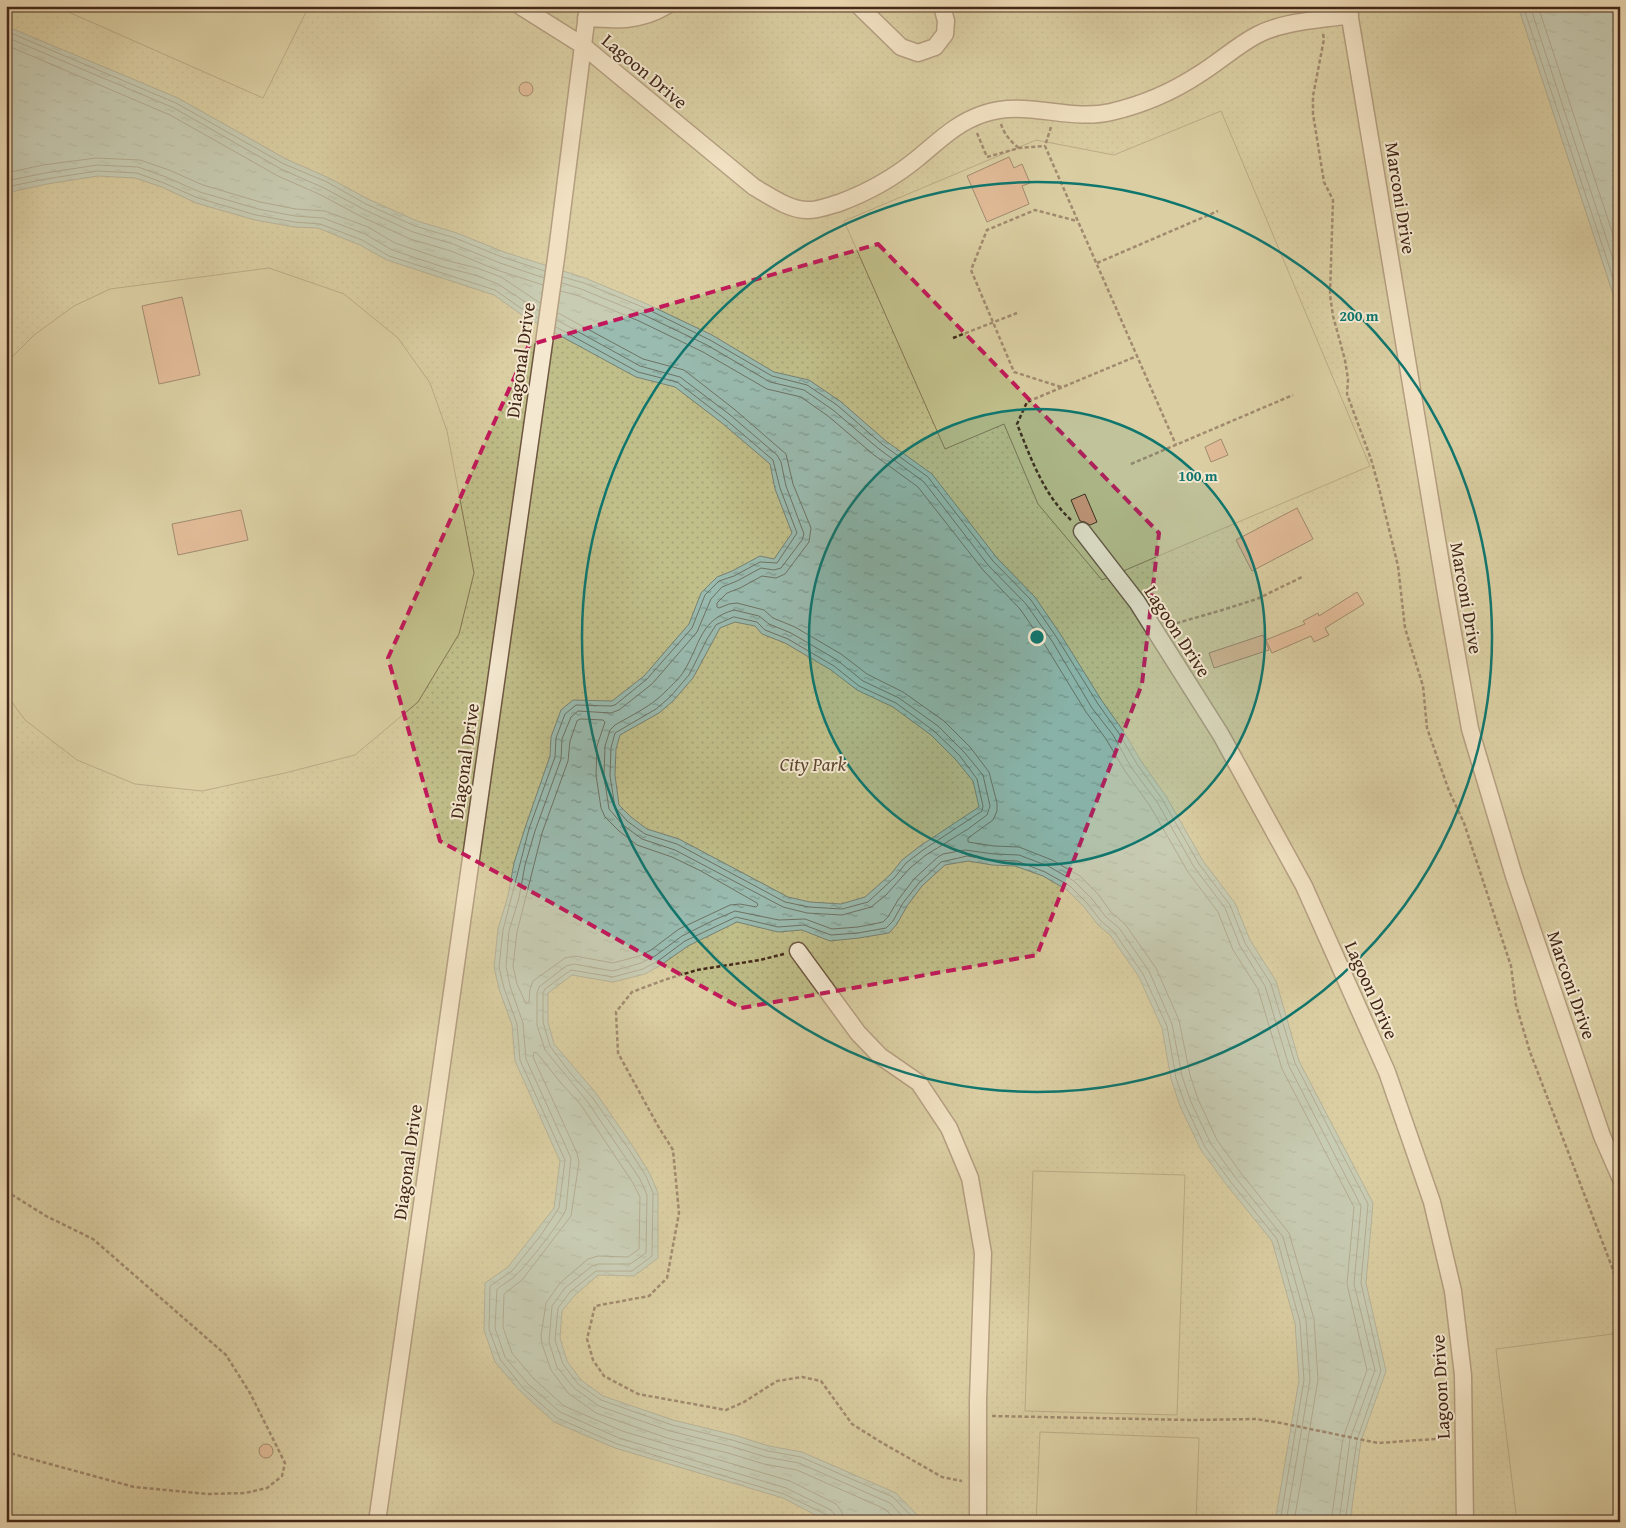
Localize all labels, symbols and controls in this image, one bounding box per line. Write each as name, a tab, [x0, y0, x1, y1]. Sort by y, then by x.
street label: Lagoon Drive	[596, 27, 694, 115]
street label: Marconi Drive	[1378, 140, 1424, 256]
street label: Diagonal Drive	[498, 300, 542, 420]
text: 200 m	[1339, 305, 1379, 326]
text: 100 m	[1178, 465, 1218, 486]
street label: Marconi Drive	[1443, 540, 1491, 656]
street label: Lagoon Drive	[1138, 580, 1218, 683]
centre of rings	[1028, 628, 1046, 646]
street label: Diagonal Drive	[442, 701, 486, 821]
park label: City Park	[780, 750, 847, 778]
street label: Marconi Drive	[1540, 927, 1604, 1043]
street label: Lagoon Drive	[1338, 937, 1406, 1044]
street label: Diagonal Drive	[385, 1102, 429, 1222]
street label: Lagoon Drive	[1423, 1334, 1457, 1440]

